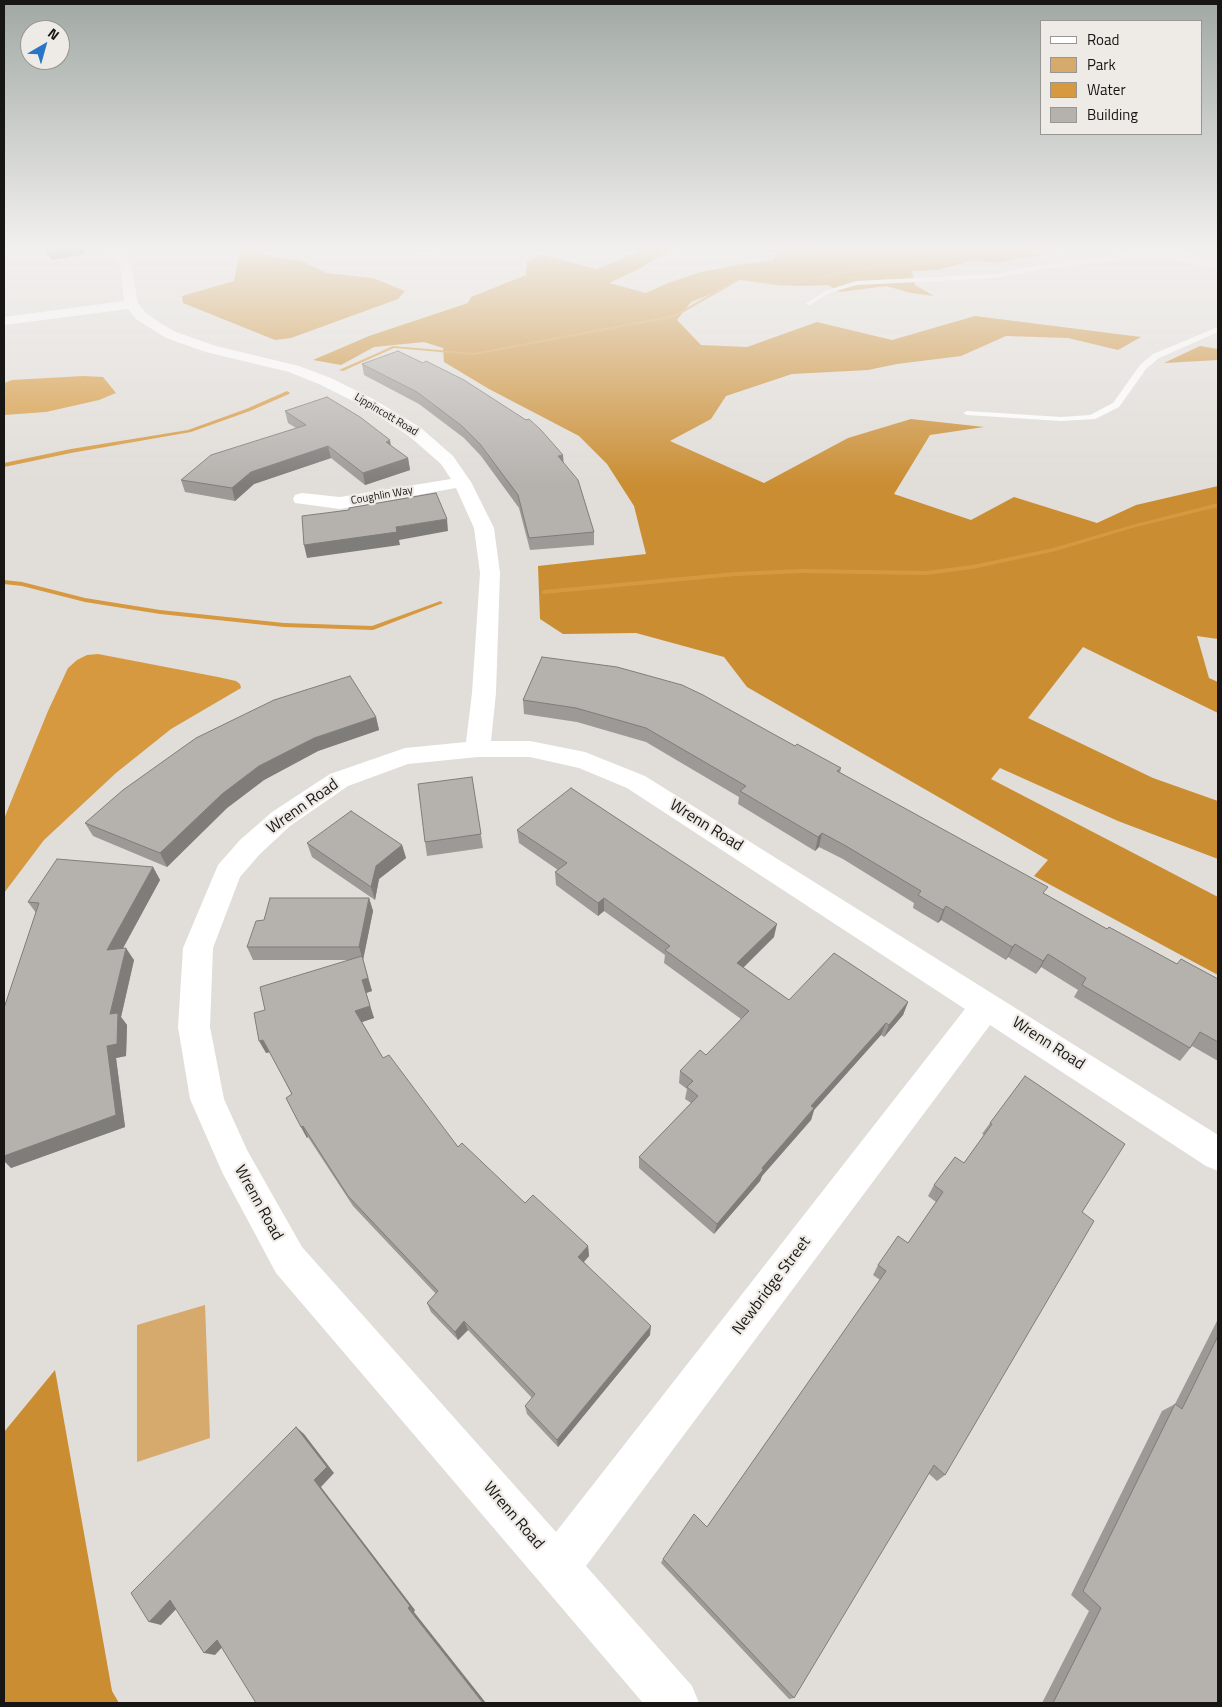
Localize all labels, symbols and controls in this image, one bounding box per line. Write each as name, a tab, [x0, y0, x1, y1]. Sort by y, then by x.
north arrow	[20, 20, 70, 70]
legend	[1040, 20, 1202, 135]
text: N	[44, 22, 64, 45]
text: Road	[1087, 28, 1119, 51]
text: Park	[1087, 53, 1116, 76]
text: Water	[1087, 78, 1126, 101]
text: Building	[1087, 103, 1138, 126]
street label: Lippincott Road	[352, 391, 420, 439]
street label: Coughlin Way	[350, 484, 414, 508]
street label: Wrenn Road	[264, 775, 342, 839]
street label: Wrenn Road	[666, 796, 746, 856]
street label: Wrenn Road	[1008, 1013, 1088, 1075]
street label: Wrenn Road	[230, 1162, 286, 1244]
street label: Newbridge Street	[729, 1233, 815, 1339]
street label: Wrenn Road	[479, 1478, 547, 1554]

